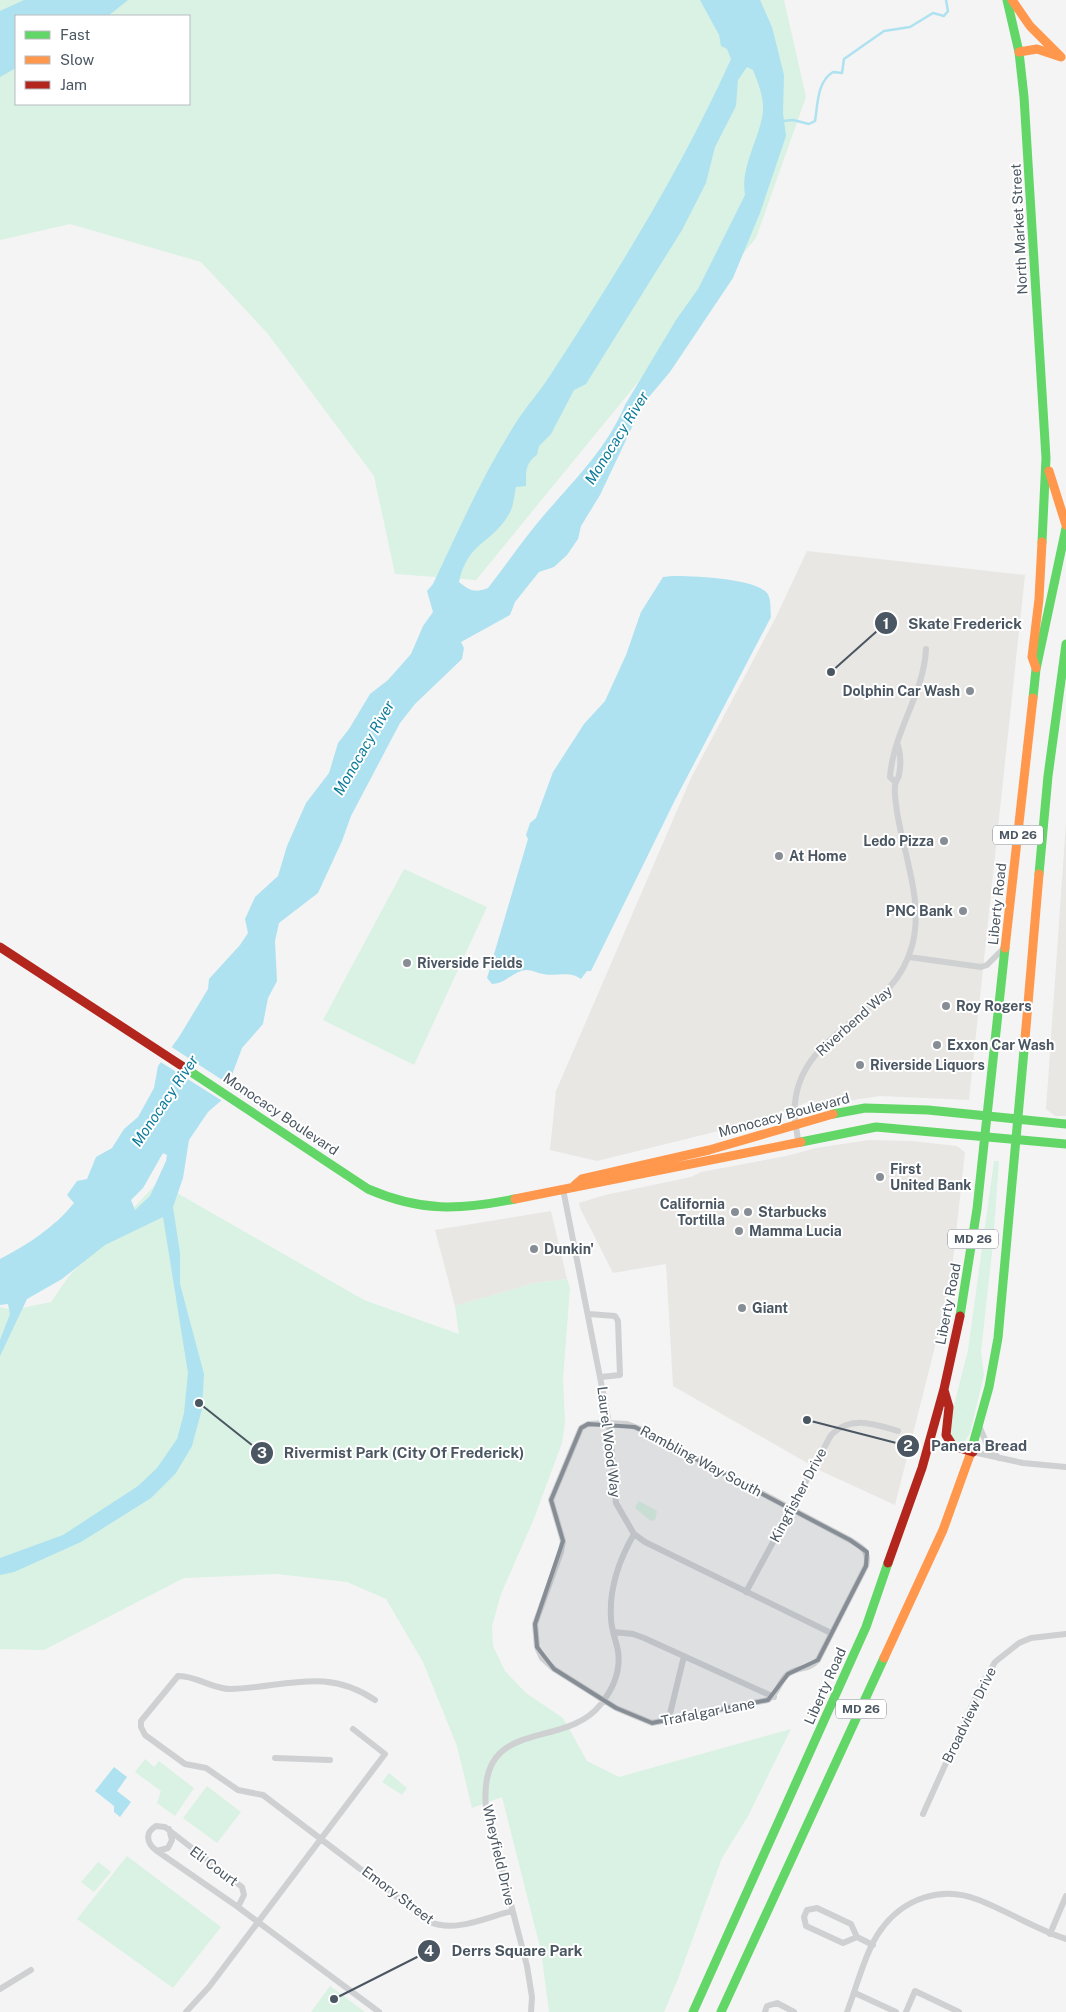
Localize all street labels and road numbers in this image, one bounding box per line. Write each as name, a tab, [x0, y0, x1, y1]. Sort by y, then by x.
street label: North Market Street	[1008, 163, 1030, 295]
road number: MD 26	[993, 826, 1043, 844]
street label: Liberty Road	[985, 862, 1009, 946]
street label: Riverbend Way	[813, 982, 896, 1059]
street label: Monocacy Boulevard	[220, 1070, 342, 1158]
street label: Monocacy Boulevard	[717, 1090, 851, 1140]
road number: MD 26	[948, 1230, 998, 1248]
street label: Liberty Road	[932, 1262, 964, 1346]
street label: Laurel Wood Way	[594, 1385, 624, 1499]
street label: Rambling Way South	[638, 1422, 764, 1500]
street label: Kingfisher Drive	[766, 1445, 830, 1545]
street label: Liberty Road	[801, 1645, 849, 1727]
street label: Broadview Drive	[939, 1664, 999, 1766]
street label: Trafalgar Lane	[660, 1695, 756, 1729]
road number: MD 26	[836, 1700, 886, 1718]
street label: Wheyfield Drive	[480, 1803, 518, 1907]
street label: Eli Court	[187, 1843, 241, 1889]
street label: Emory Street	[359, 1863, 437, 1927]

